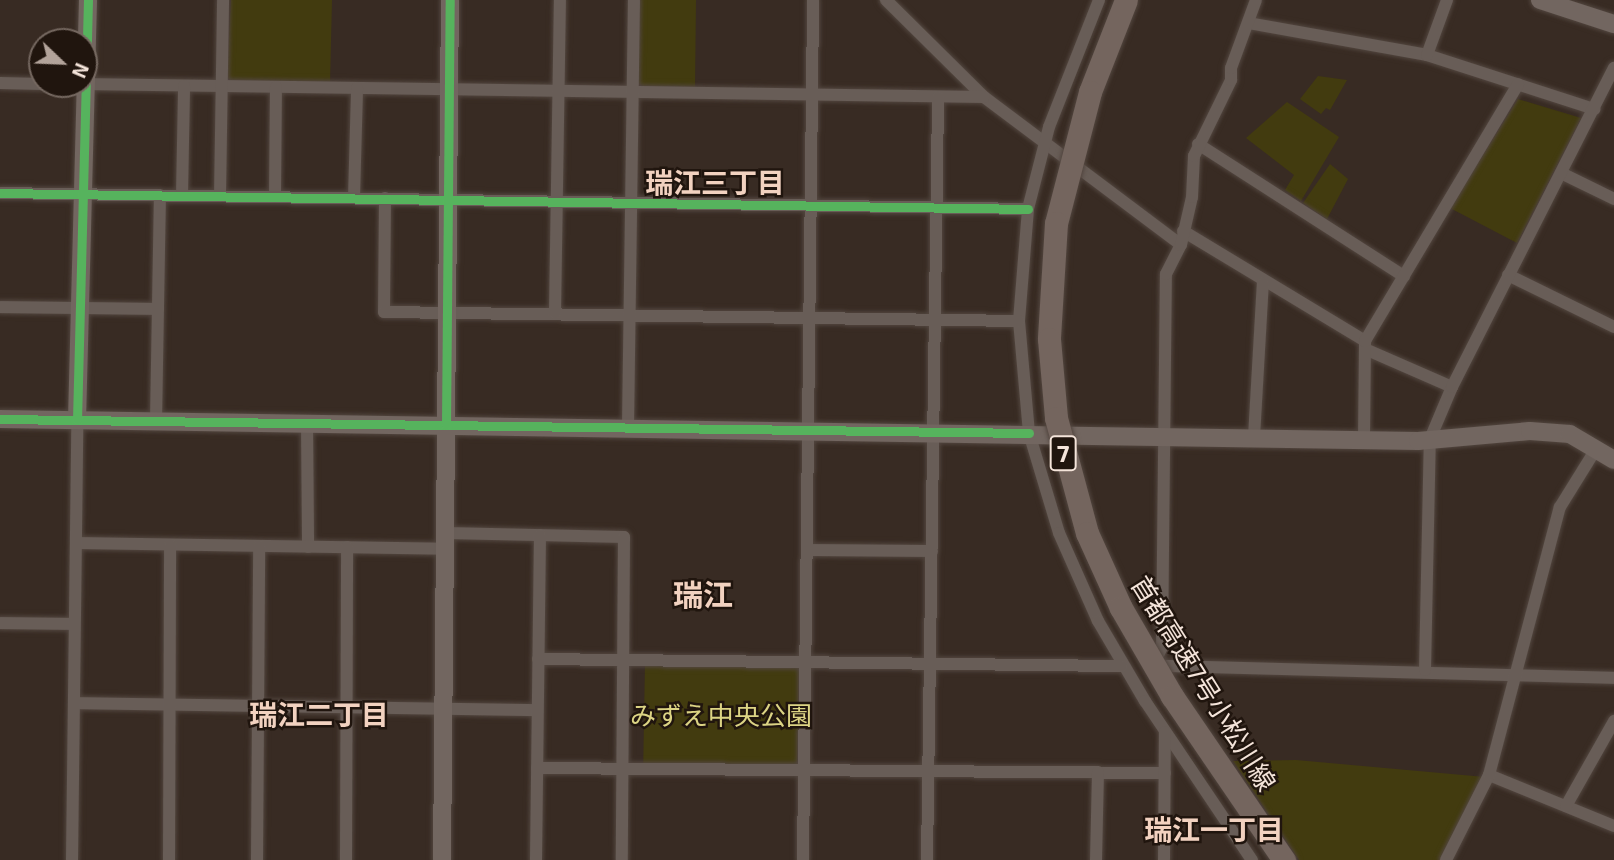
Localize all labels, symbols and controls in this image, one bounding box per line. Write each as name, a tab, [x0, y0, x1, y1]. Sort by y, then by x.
north arrow	[28, 28, 98, 98]
text: N	[68, 60, 94, 81]
district label: 瑞江三丁目	[645, 165, 785, 199]
road number: 7	[1049, 432, 1077, 474]
street label: 首都高速7号小松川線	[1125, 570, 1283, 796]
district label: 瑞江	[673, 576, 733, 612]
district label: 瑞江二丁目	[249, 697, 389, 731]
park label: みずえ中央公園	[630, 699, 812, 731]
district label: 瑞江一丁目	[1144, 812, 1284, 846]

